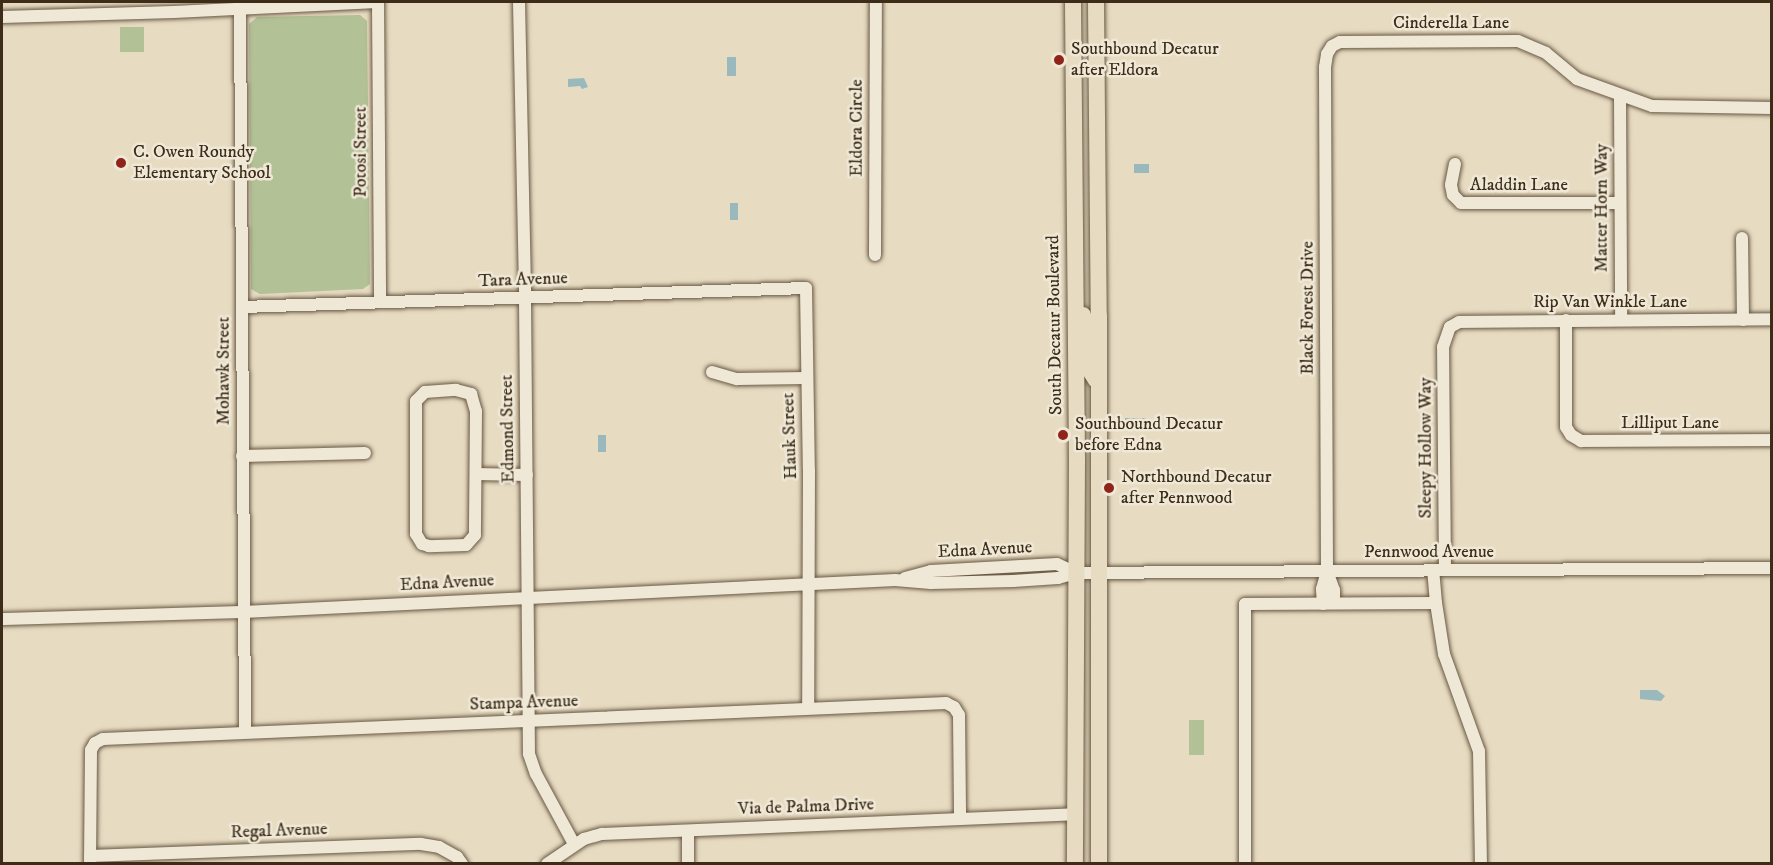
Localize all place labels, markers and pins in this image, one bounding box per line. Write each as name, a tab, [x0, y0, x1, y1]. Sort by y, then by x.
place label: Southbound Decatur after Eldora	[1071, 39, 1219, 82]
marker: Southbound Decatur after Eldora	[1052, 53, 1066, 67]
place label: C. Owen Roundy Elementary School	[133, 142, 271, 184]
marker: C. Owen Roundy Elementary School	[114, 156, 128, 170]
place label: Southbound Decatur before Edna	[1075, 414, 1223, 456]
marker: Southbound Decatur before Edna	[1056, 428, 1070, 442]
place label: Northbound Decatur after Pennwood	[1121, 467, 1271, 510]
marker: Northbound Decatur after Pennwood	[1102, 481, 1116, 495]

